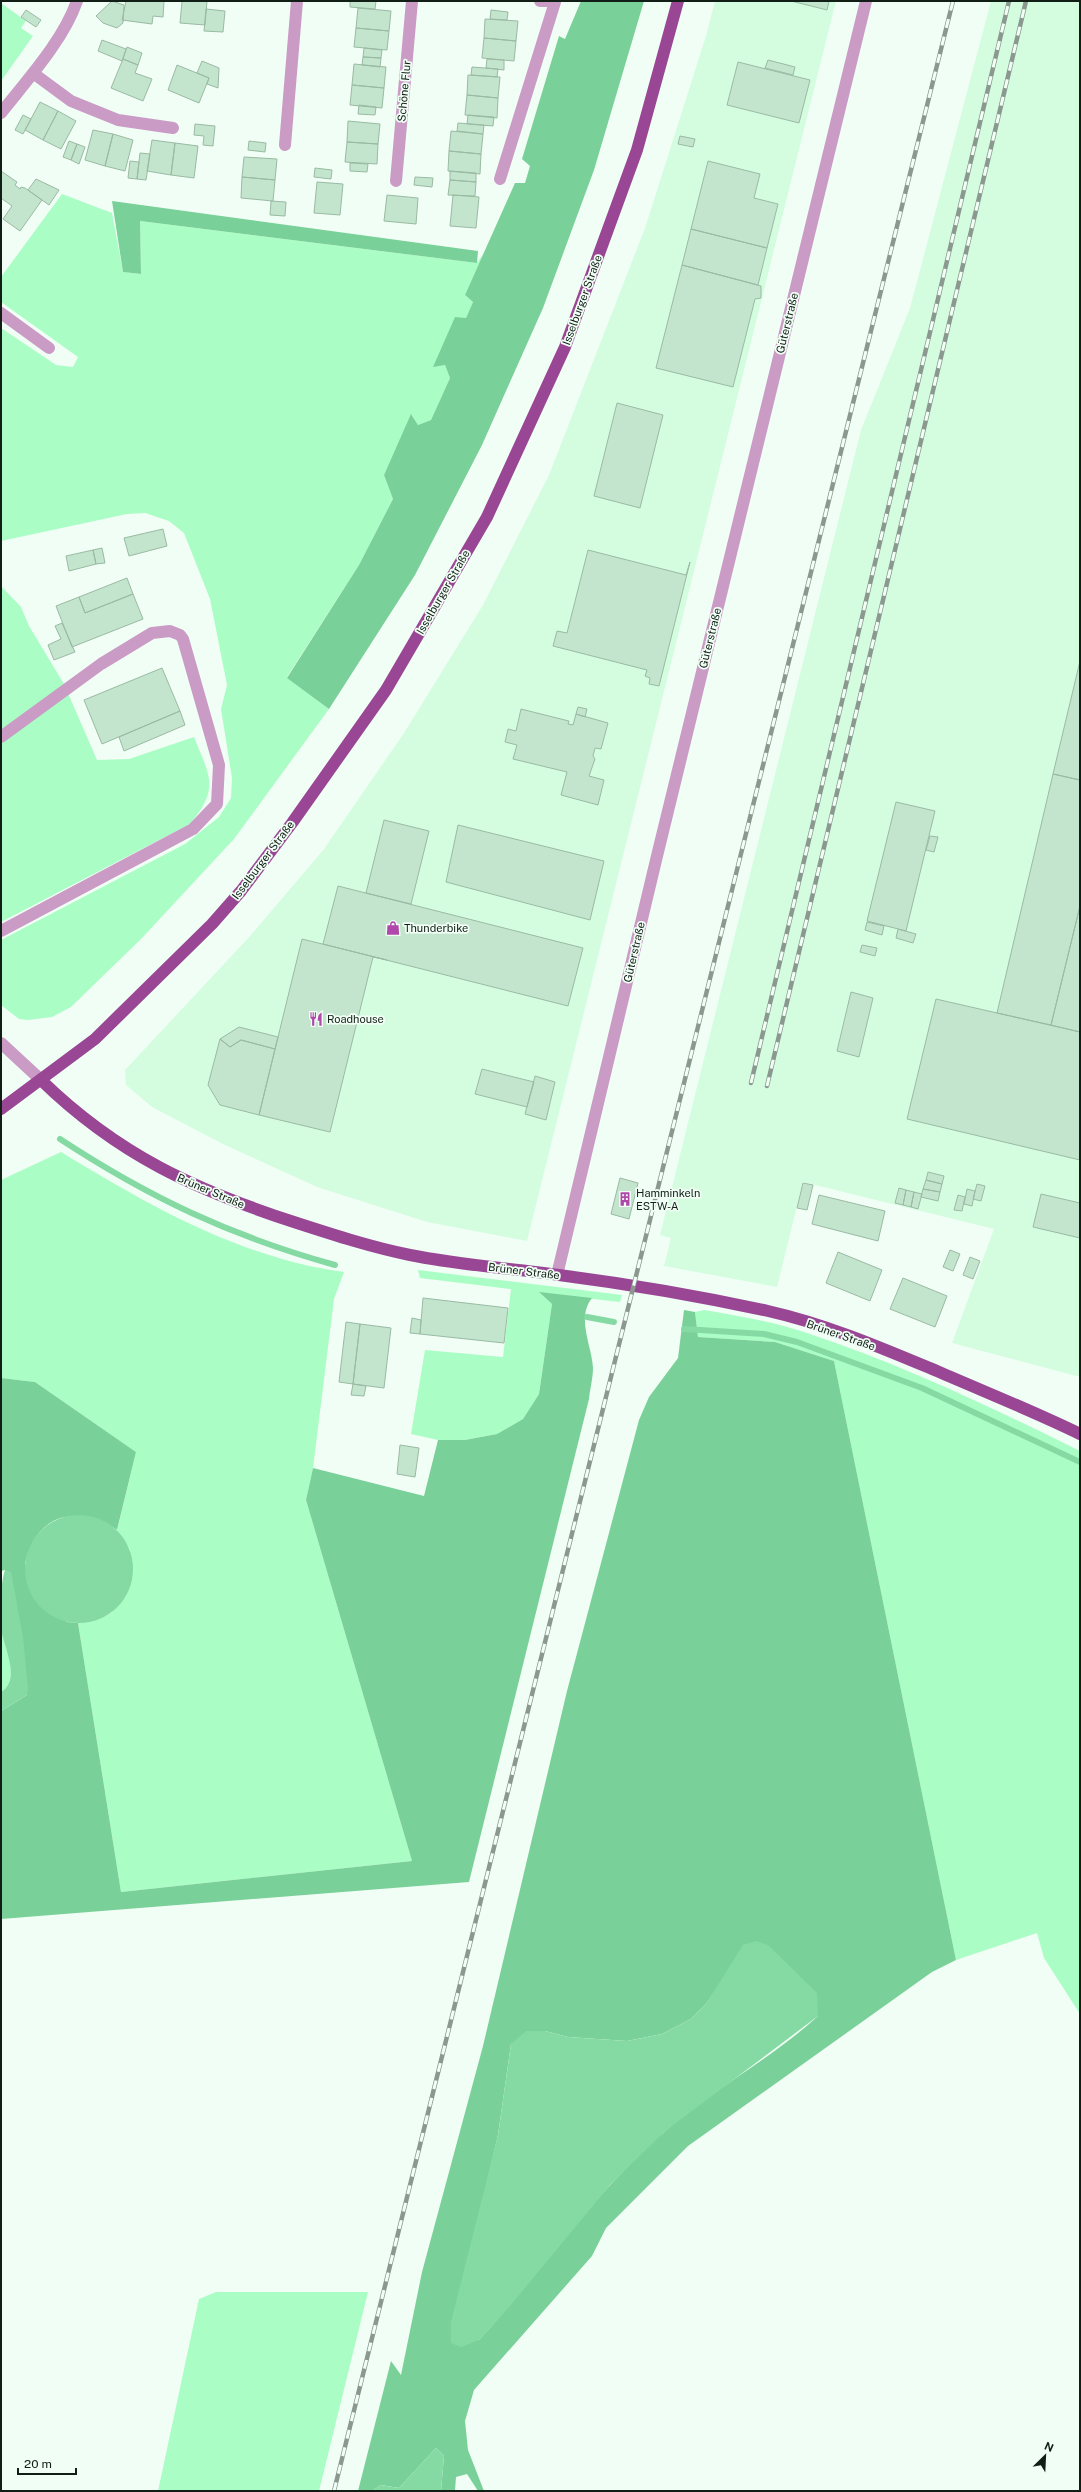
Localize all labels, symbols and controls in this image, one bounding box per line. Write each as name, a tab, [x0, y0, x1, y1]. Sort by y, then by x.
street label: Schöne Flur	[395, 60, 413, 122]
street label: Isselburger Straße	[560, 253, 604, 347]
street label: Güterstraße	[774, 292, 800, 354]
street label: Isselburger Straße	[414, 548, 472, 636]
street label: Güterstraße	[697, 607, 723, 669]
street label: Isselburger Straße	[230, 818, 296, 902]
shop icon: Thunderbike	[385, 920, 401, 936]
street label: Güterstraße	[621, 921, 647, 983]
place label: Thunderbike	[404, 922, 468, 934]
restaurant icon: Roadhouse	[308, 1011, 324, 1027]
place label: Roadhouse	[327, 1013, 384, 1025]
street label: Brüner Straße	[176, 1171, 246, 1211]
place label: Hamminkeln ESTW-A	[636, 1187, 700, 1212]
building icon: Hamminkeln ESTW-A	[617, 1191, 633, 1207]
street label: Brüner Straße	[488, 1261, 560, 1281]
street label: Brüner Straße	[805, 1318, 877, 1352]
north arrow	[1025, 2436, 1065, 2476]
text: N	[1043, 2440, 1055, 2454]
scale bar	[18, 2450, 76, 2476]
text: 20 m	[24, 2457, 52, 2471]

